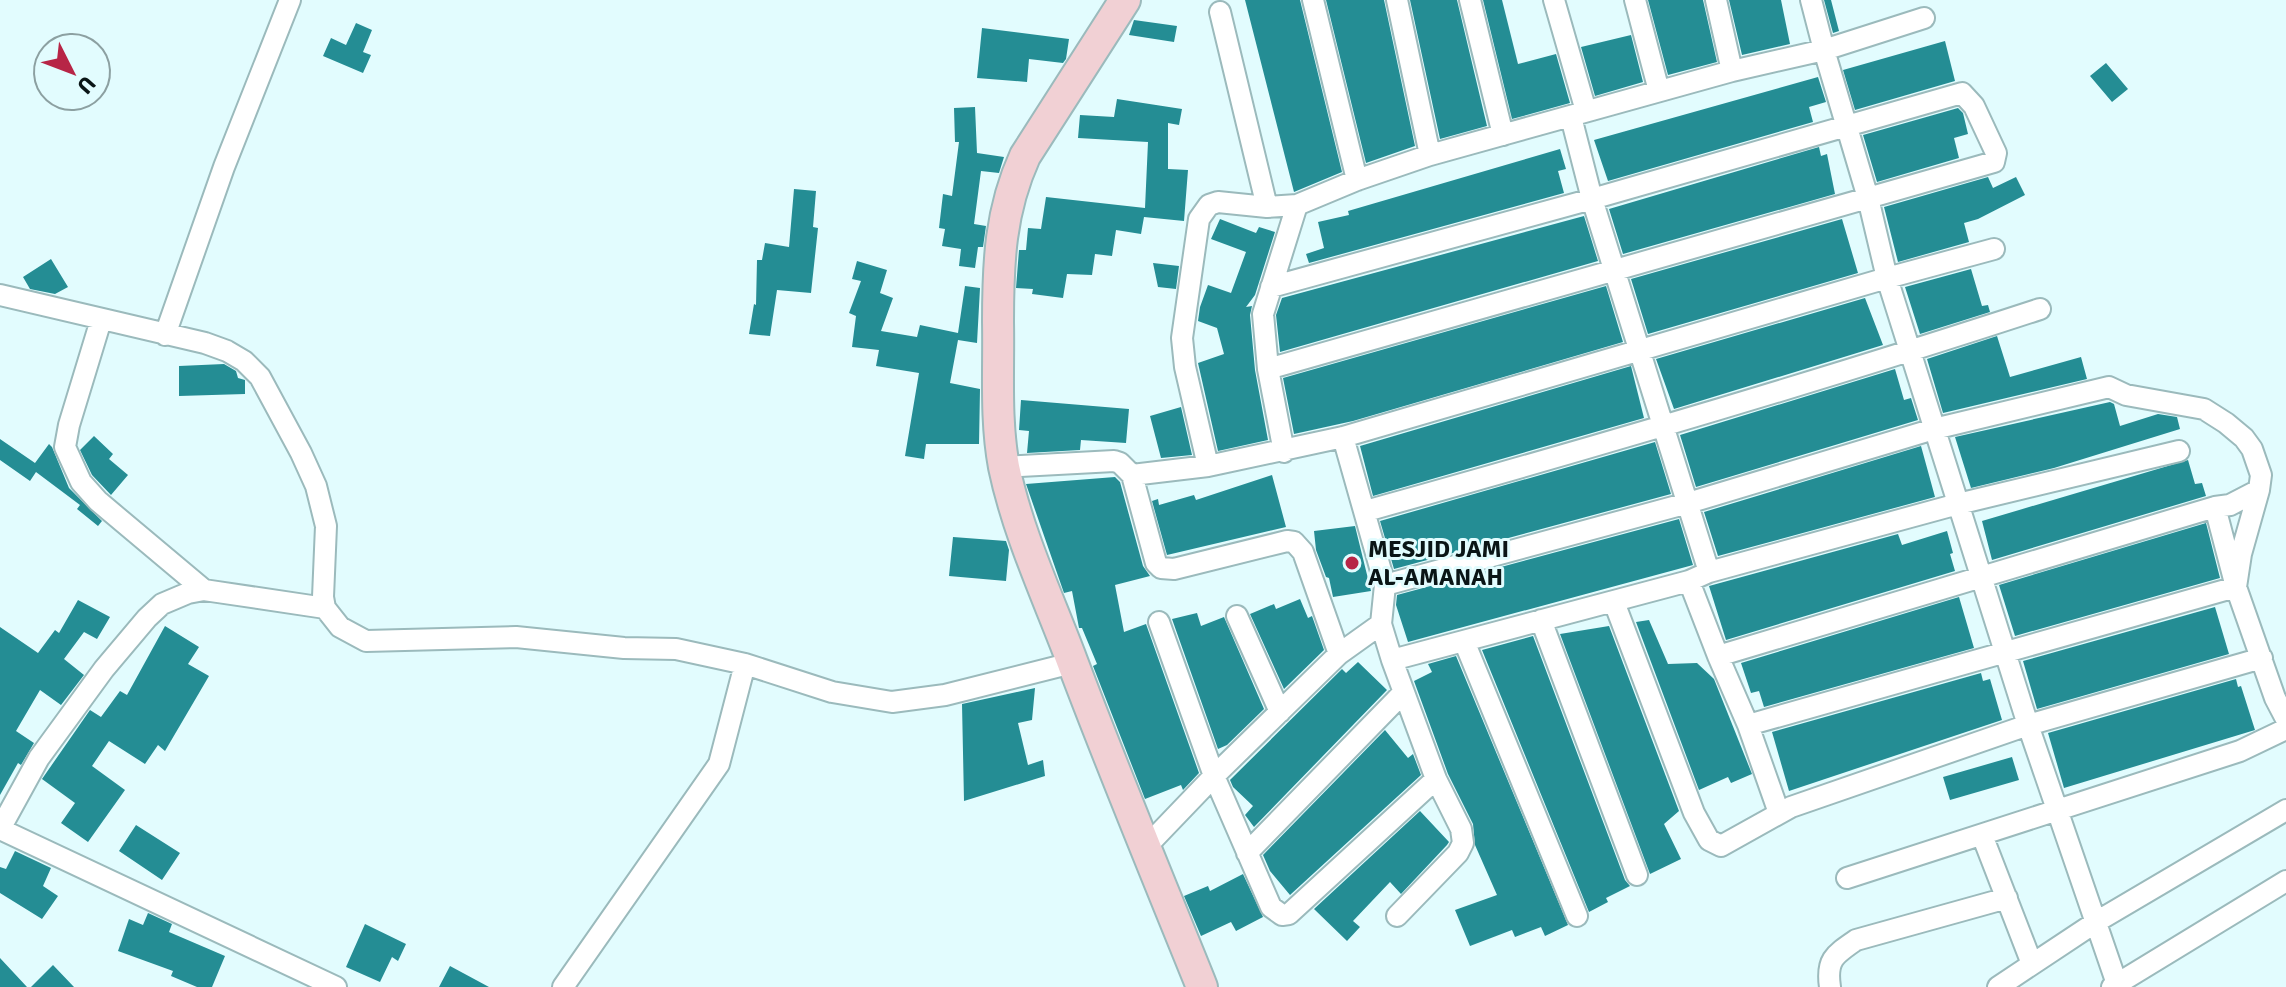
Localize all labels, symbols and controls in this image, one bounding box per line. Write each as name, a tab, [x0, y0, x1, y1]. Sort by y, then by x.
north arrow	[32, 32, 112, 112]
text: U	[71, 71, 101, 100]
place label: MESJID JAMI AL-AMANAH	[1368, 534, 1509, 592]
marker: MESJID JAMI AL-AMANAH	[1343, 554, 1361, 572]

